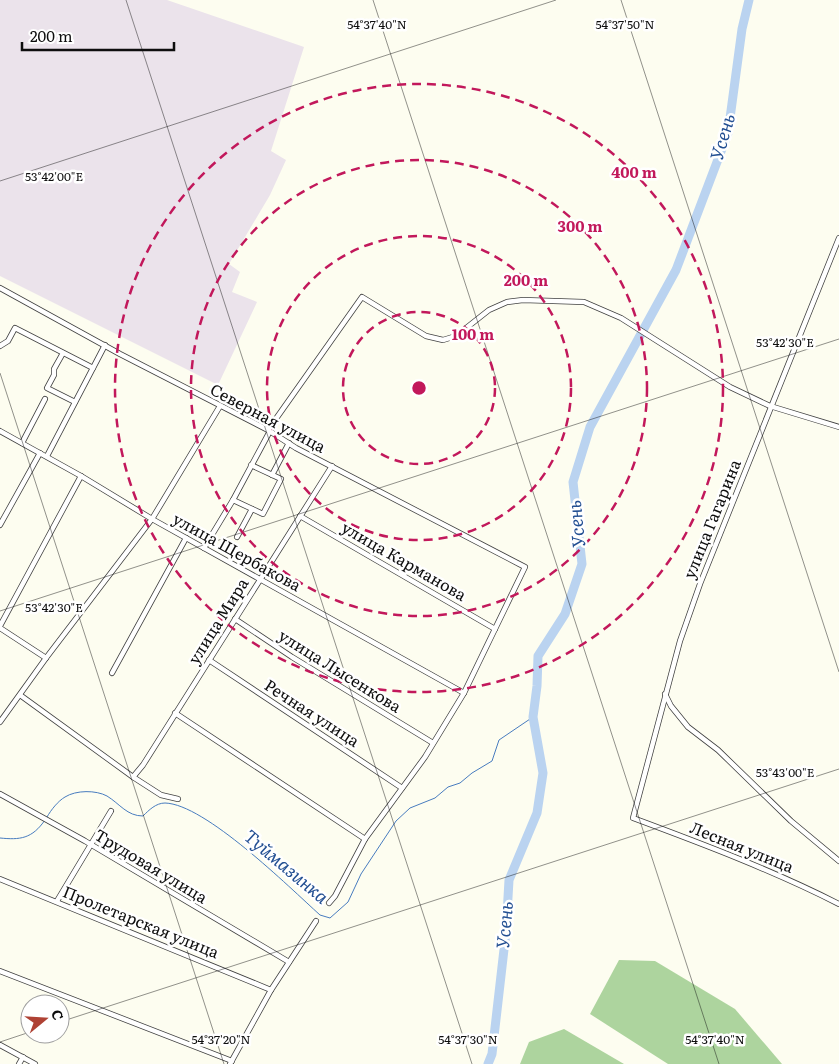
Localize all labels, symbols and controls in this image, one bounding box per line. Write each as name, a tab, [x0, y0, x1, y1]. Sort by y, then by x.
text: 54°37'40"N	[347, 15, 407, 33]
text: 54°37'50"N	[595, 15, 655, 33]
scale bar	[22, 20, 175, 52]
text: 200 m	[30, 24, 73, 47]
water label: Усень	[702, 110, 741, 163]
text: 400 m	[611, 160, 657, 183]
text: 53°42'00"E	[25, 167, 83, 185]
text: 300 m	[558, 214, 602, 237]
text: 200 m	[504, 268, 548, 291]
text: 100 m	[452, 322, 494, 345]
text: 53°42'30"E	[756, 333, 814, 351]
street label: Северная улица	[206, 377, 331, 458]
centre of rings	[410, 379, 428, 397]
street label: улица Гагарина	[676, 455, 746, 582]
water label: Усень	[560, 499, 591, 549]
street label: улица Щербакова	[169, 506, 306, 597]
street label: улица Карманова	[337, 514, 472, 606]
street label: улица Мира	[181, 572, 253, 668]
text: 53°42'30"E	[25, 598, 83, 616]
street label: улица Лысенкова	[274, 623, 407, 718]
street label: Речная улица	[260, 672, 365, 752]
text: 53°43'00"E	[756, 763, 815, 781]
street label: Лесная улица	[687, 814, 798, 878]
street label: Трудовая улица	[90, 822, 213, 909]
water label: Туймазинка	[239, 822, 336, 910]
street label: Пролетарская улица	[60, 879, 224, 964]
water label: Усень	[488, 900, 519, 950]
north arrow	[20, 994, 70, 1044]
text: С	[47, 1007, 69, 1023]
text: 54°37'20"N	[191, 1030, 251, 1048]
text: 54°37'30"N	[438, 1030, 498, 1048]
text: 54°37'40"N	[685, 1030, 745, 1048]

